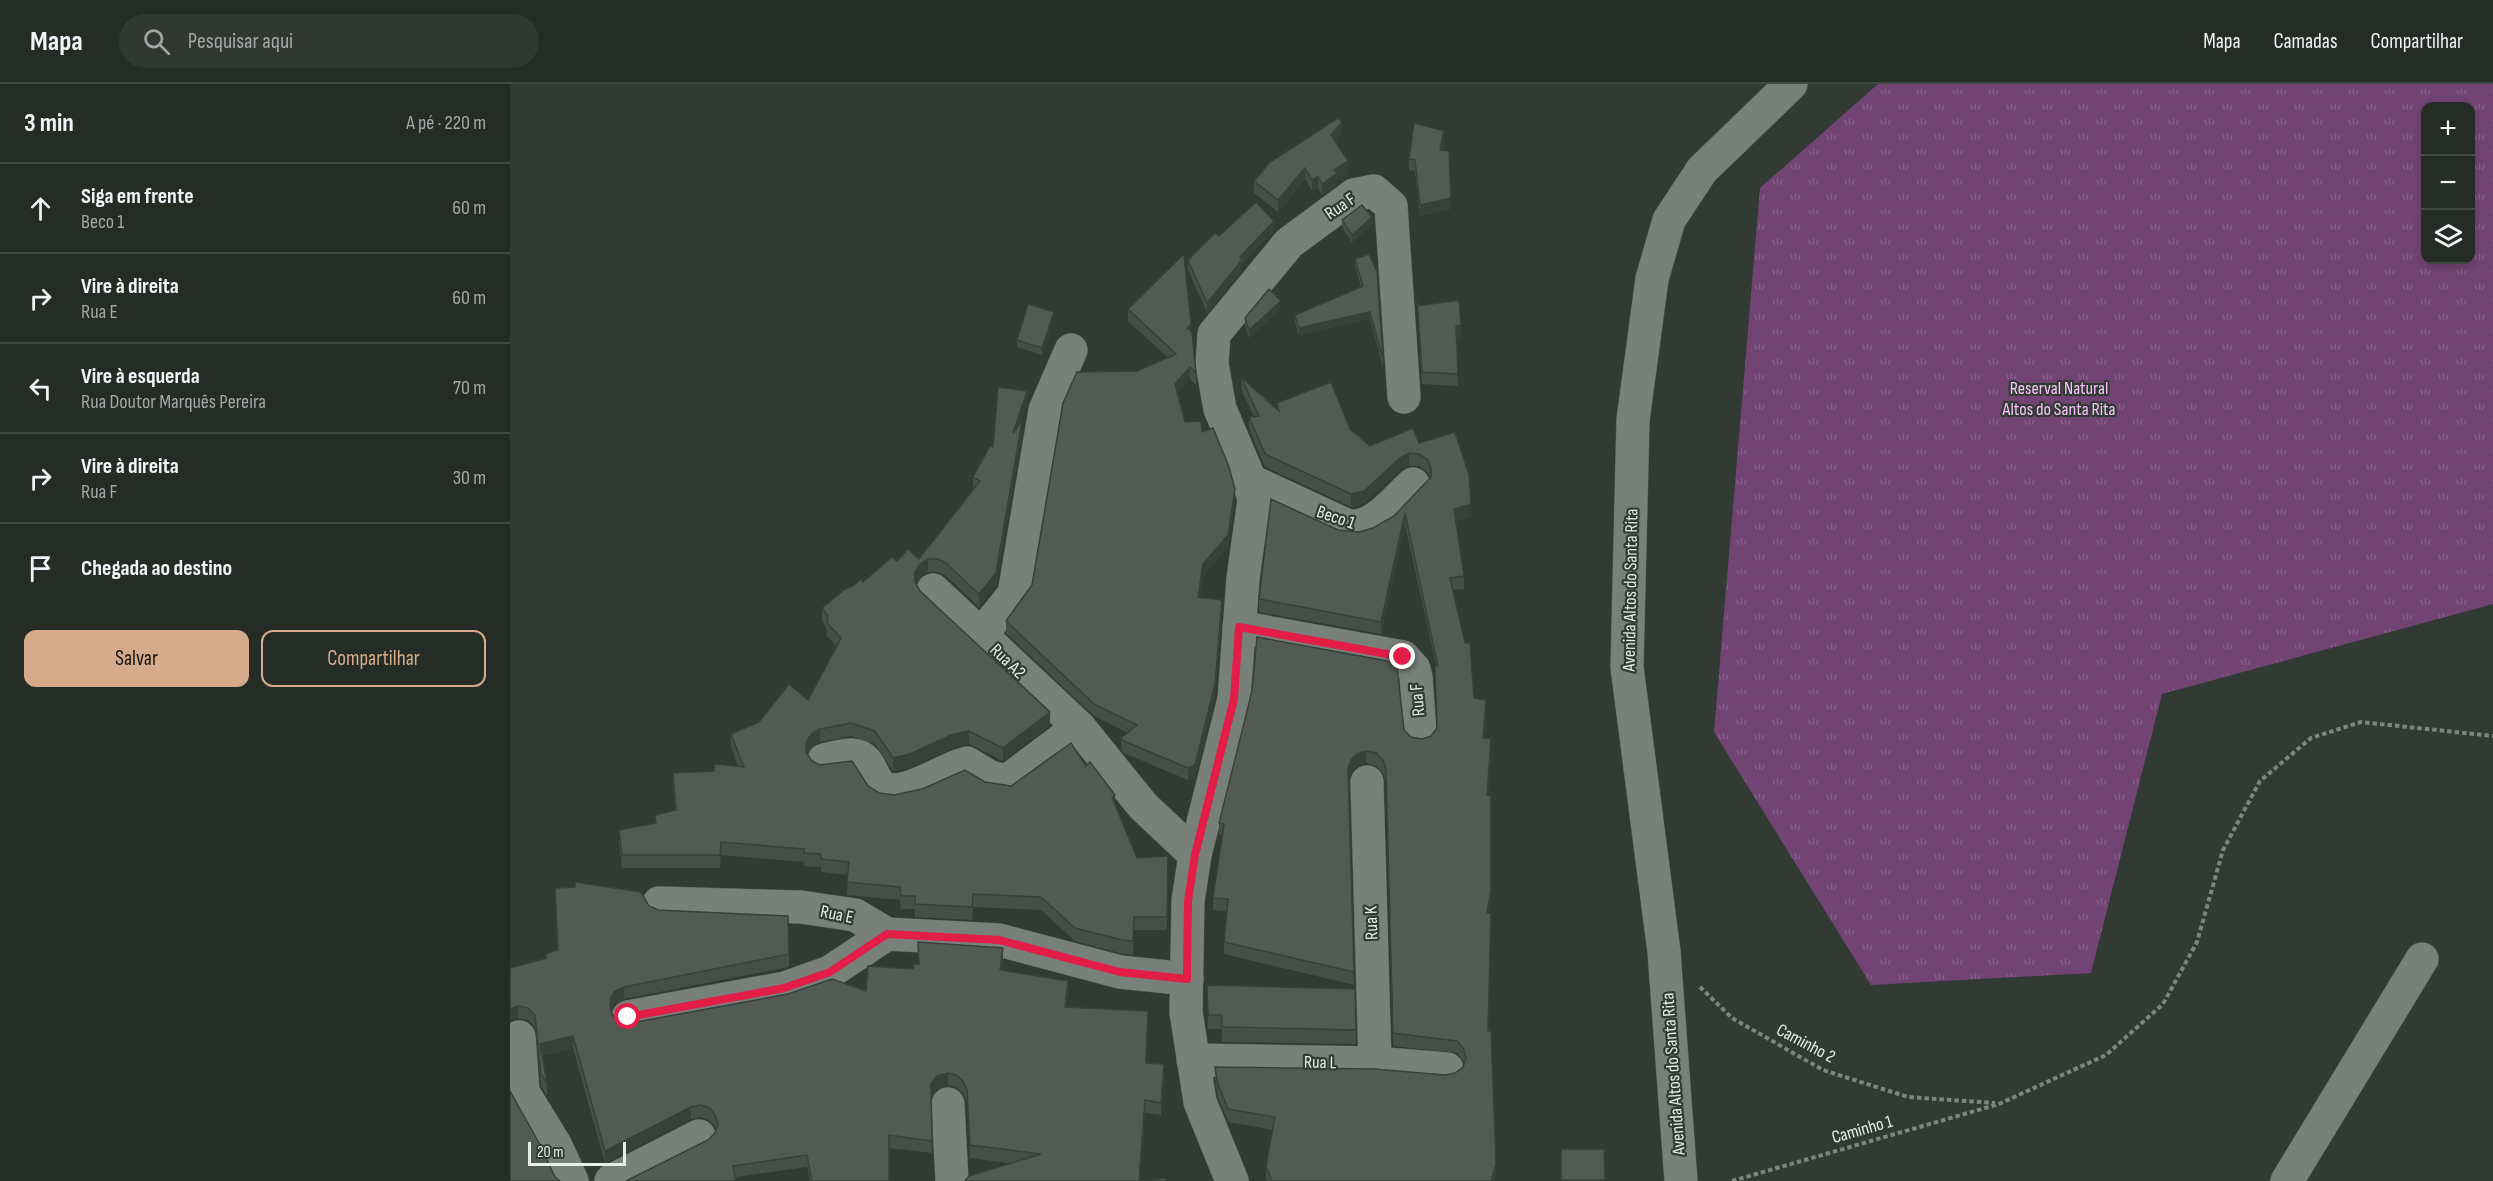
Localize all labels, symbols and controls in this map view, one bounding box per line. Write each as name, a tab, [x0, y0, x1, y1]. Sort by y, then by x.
search box	[119, 14, 539, 68]
text: Mapa	[30, 25, 83, 58]
icon: search	[140, 25, 173, 58]
text: Pesquisar aqui	[188, 28, 293, 55]
text: Mapa	[2203, 29, 2241, 54]
text: Camadas	[2274, 29, 2337, 54]
text: Compartilhar	[2370, 29, 2463, 54]
map controls	[2421, 102, 2475, 264]
button: +	[2421, 102, 2475, 156]
text: 3 min	[24, 108, 74, 139]
text: A pé · 220 m	[406, 111, 486, 135]
button: −	[2421, 156, 2475, 210]
text: Siga em frente	[81, 183, 194, 210]
street label: Rua F	[1321, 189, 1360, 224]
icon: ahead	[24, 192, 57, 225]
text: 60 m	[452, 196, 486, 220]
text: Beco 1	[81, 210, 124, 234]
button: layers	[2421, 210, 2475, 264]
text: Vire à direita	[81, 273, 179, 300]
icon: right	[24, 282, 57, 315]
text: 60 m	[452, 286, 486, 310]
text: Rua E	[81, 300, 118, 324]
text: Vire à esquerda	[81, 363, 200, 390]
icon: left	[24, 372, 57, 405]
text: 70 m	[453, 376, 486, 400]
park label: Reserval Natural Altos do Santa Rita	[2002, 378, 2116, 420]
text: Rua Doutor Marquês Pereira	[81, 390, 266, 414]
text: Vire à direita	[81, 453, 179, 480]
icon: right	[24, 462, 57, 495]
text: 30 m	[453, 466, 486, 490]
text: Rua F	[81, 480, 117, 504]
street label: Beco 1	[1314, 501, 1358, 534]
street label: Avenida Altos do Santa Rita	[1619, 508, 1642, 673]
icon: arrive	[24, 552, 57, 585]
text: Chegada ao destino	[81, 555, 232, 582]
button: Salvar	[24, 630, 249, 687]
button: Compartilhar	[261, 630, 486, 687]
street label: Rua A2	[986, 640, 1030, 683]
route end	[1389, 643, 1415, 669]
street label: Rua F	[1406, 683, 1429, 717]
street label: Rua E	[819, 901, 855, 928]
street label: Rua K	[1360, 905, 1383, 940]
street label: Avenida Altos do Santa Rita	[1657, 992, 1690, 1157]
route start	[614, 1003, 640, 1029]
street label: Caminho 2	[1773, 1019, 1839, 1068]
street label: Rua L	[1304, 1052, 1337, 1073]
street label: Caminho 1	[1829, 1111, 1896, 1148]
scale bar	[528, 1139, 626, 1166]
text: 20 m	[537, 1143, 564, 1162]

